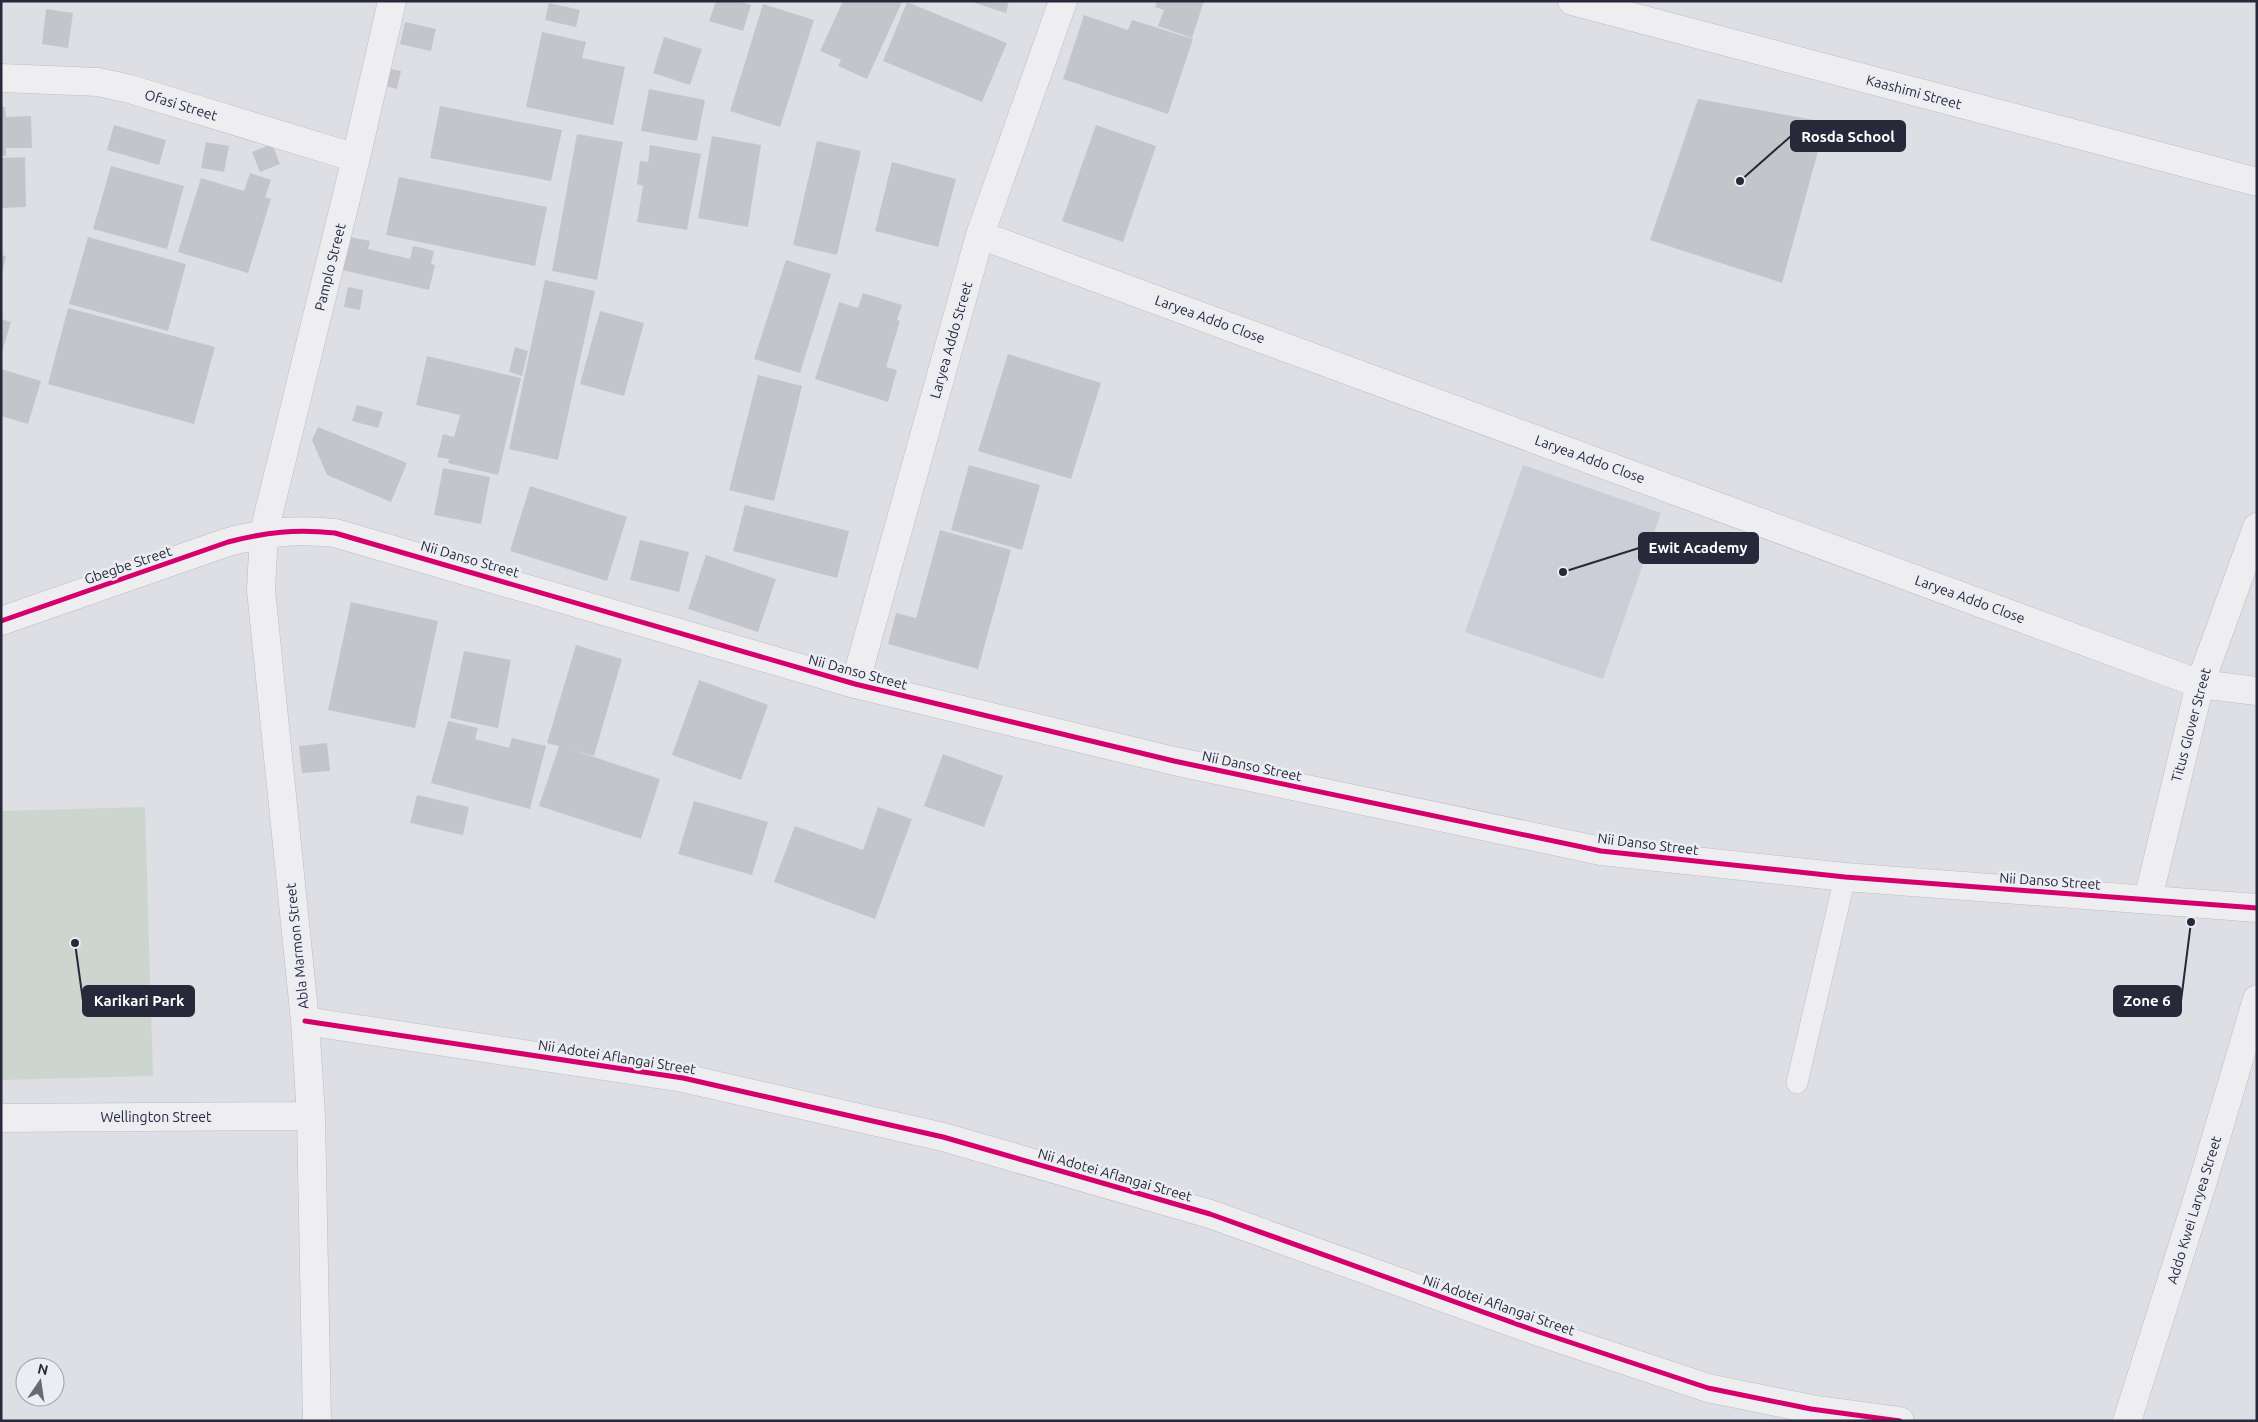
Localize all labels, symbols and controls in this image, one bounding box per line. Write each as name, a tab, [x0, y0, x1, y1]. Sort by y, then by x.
street label: Kaashimi Street	[1865, 72, 1964, 113]
street label: Ofasi Street	[143, 86, 220, 124]
callout: Rosda School	[1791, 121, 1905, 151]
text: Rosda School	[1801, 128, 1895, 145]
street label: Pamplo Street	[311, 221, 349, 313]
street label: Laryea Addo Street	[927, 279, 975, 400]
street label: Laryea Addo Close	[1153, 292, 1267, 346]
street label: Laryea Addo Close	[1533, 432, 1647, 486]
callout: Ewit Academy	[1639, 533, 1758, 563]
street label: Nii Danso Street	[419, 537, 522, 581]
text: Ewit Academy	[1649, 539, 1748, 556]
street label: Gbegbe Street	[82, 542, 174, 587]
street label: Laryea Addo Close	[1913, 572, 2027, 626]
street label: Nii Danso Street	[807, 651, 910, 693]
street label: Titus Glover Street	[2168, 666, 2214, 784]
street label: Nii Danso Street	[1201, 748, 1304, 784]
street label: Nii Danso Street	[1597, 830, 1700, 858]
street label: Nii Danso Street	[1999, 869, 2102, 893]
street label: Abla Marmon Street	[282, 882, 312, 1010]
callout: Karikari Park	[83, 986, 194, 1016]
callout: Zone 6	[2114, 986, 2181, 1016]
text: Karikari Park	[94, 992, 185, 1009]
text: Zone 6	[2123, 992, 2171, 1009]
street label: Nii Adotei Aflangai Street	[537, 1037, 698, 1077]
street label: Wellington Street	[100, 1109, 212, 1125]
street label: Addo Kwei Laryea Street	[2164, 1134, 2224, 1286]
street label: Nii Adotei Aflangai Street	[1036, 1145, 1194, 1205]
street label: Nii Adotei Aflangai Street	[1421, 1271, 1577, 1339]
north arrow	[15, 1357, 65, 1407]
text: N	[36, 1360, 50, 1378]

